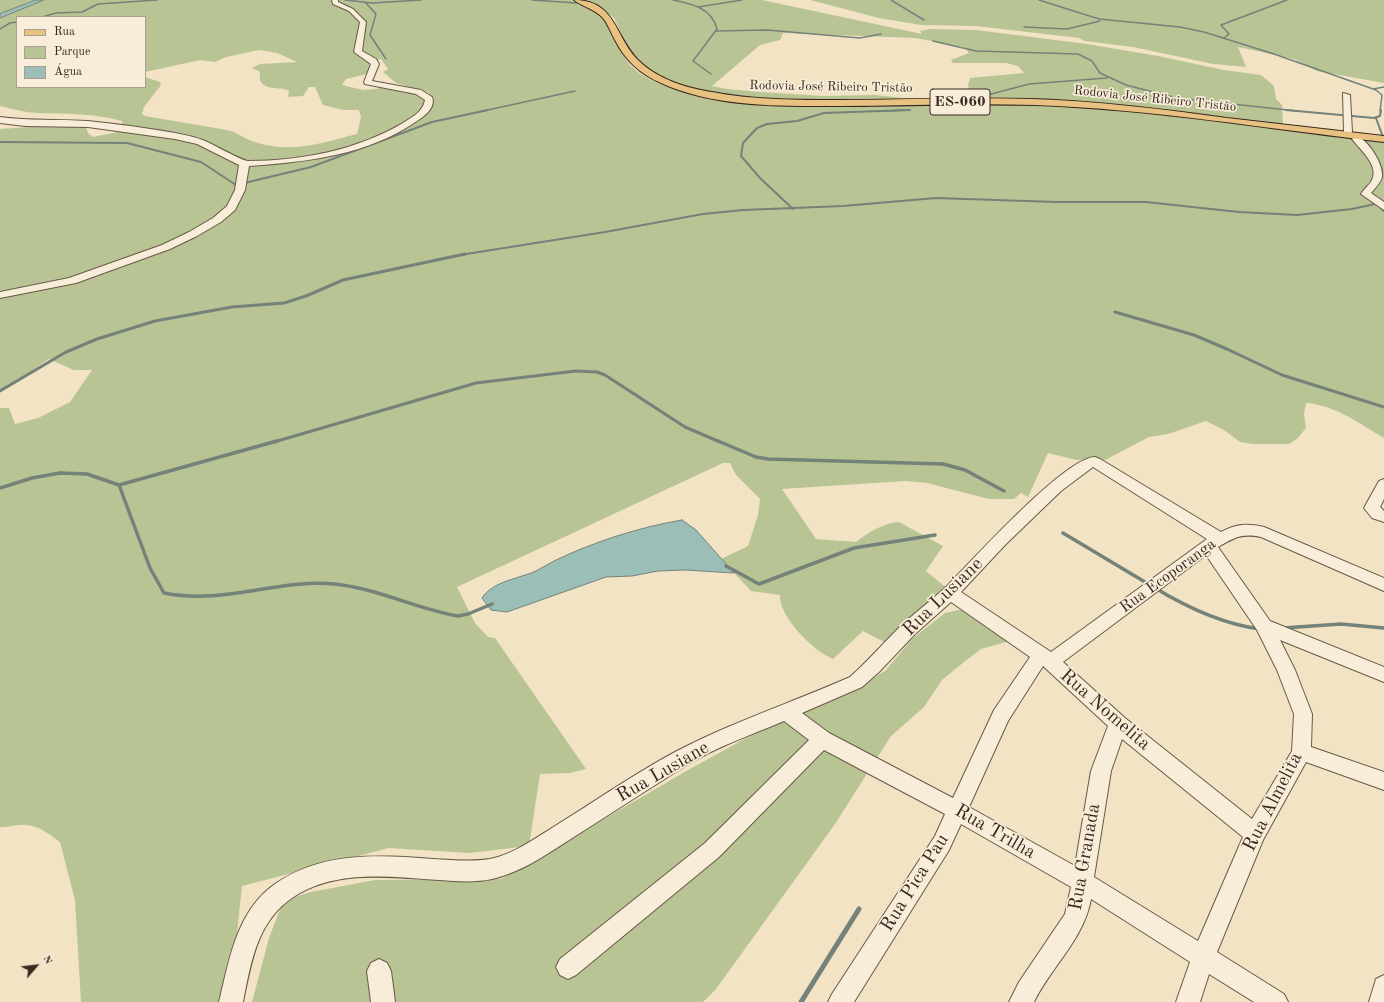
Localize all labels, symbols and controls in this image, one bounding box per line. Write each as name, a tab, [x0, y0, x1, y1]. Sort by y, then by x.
legend	[16, 16, 146, 88]
text: Rua	[54, 26, 75, 38]
text: Parque	[54, 46, 90, 58]
text: Água	[54, 66, 82, 78]
street label: Rodovia José Ribeiro Tristão	[749, 78, 913, 96]
street label: Rodovia José Ribeiro Tristão	[1073, 83, 1237, 115]
road number: ES-060	[930, 89, 990, 115]
street label: Rua Ecoporanga	[1116, 535, 1220, 617]
street label: Rua Lusiane	[898, 553, 988, 641]
street label: Rua Nomelita	[1055, 664, 1155, 756]
street label: Rua Lusiane	[613, 736, 713, 808]
street label: Rua Almelita	[1238, 749, 1308, 855]
street label: Rua Trilha	[950, 800, 1040, 864]
street label: Rua Granada	[1064, 802, 1106, 912]
street label: Rua Pica Pau	[876, 830, 954, 936]
north arrow	[16, 946, 56, 986]
text: N	[40, 954, 54, 966]

